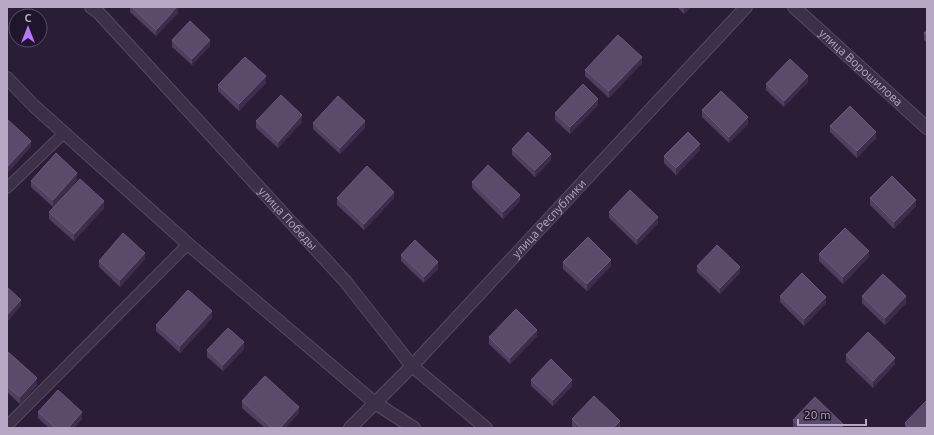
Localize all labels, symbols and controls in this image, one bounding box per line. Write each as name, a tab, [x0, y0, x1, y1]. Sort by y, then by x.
north arrow	[8, 8, 48, 48]
text: С	[24, 12, 32, 24]
street label: улица Ворошилова	[817, 26, 905, 108]
street label: улица Республики	[509, 177, 588, 260]
street label: улица Победы	[256, 184, 320, 252]
scale bar	[798, 401, 866, 427]
text: 20 m	[804, 408, 831, 421]

